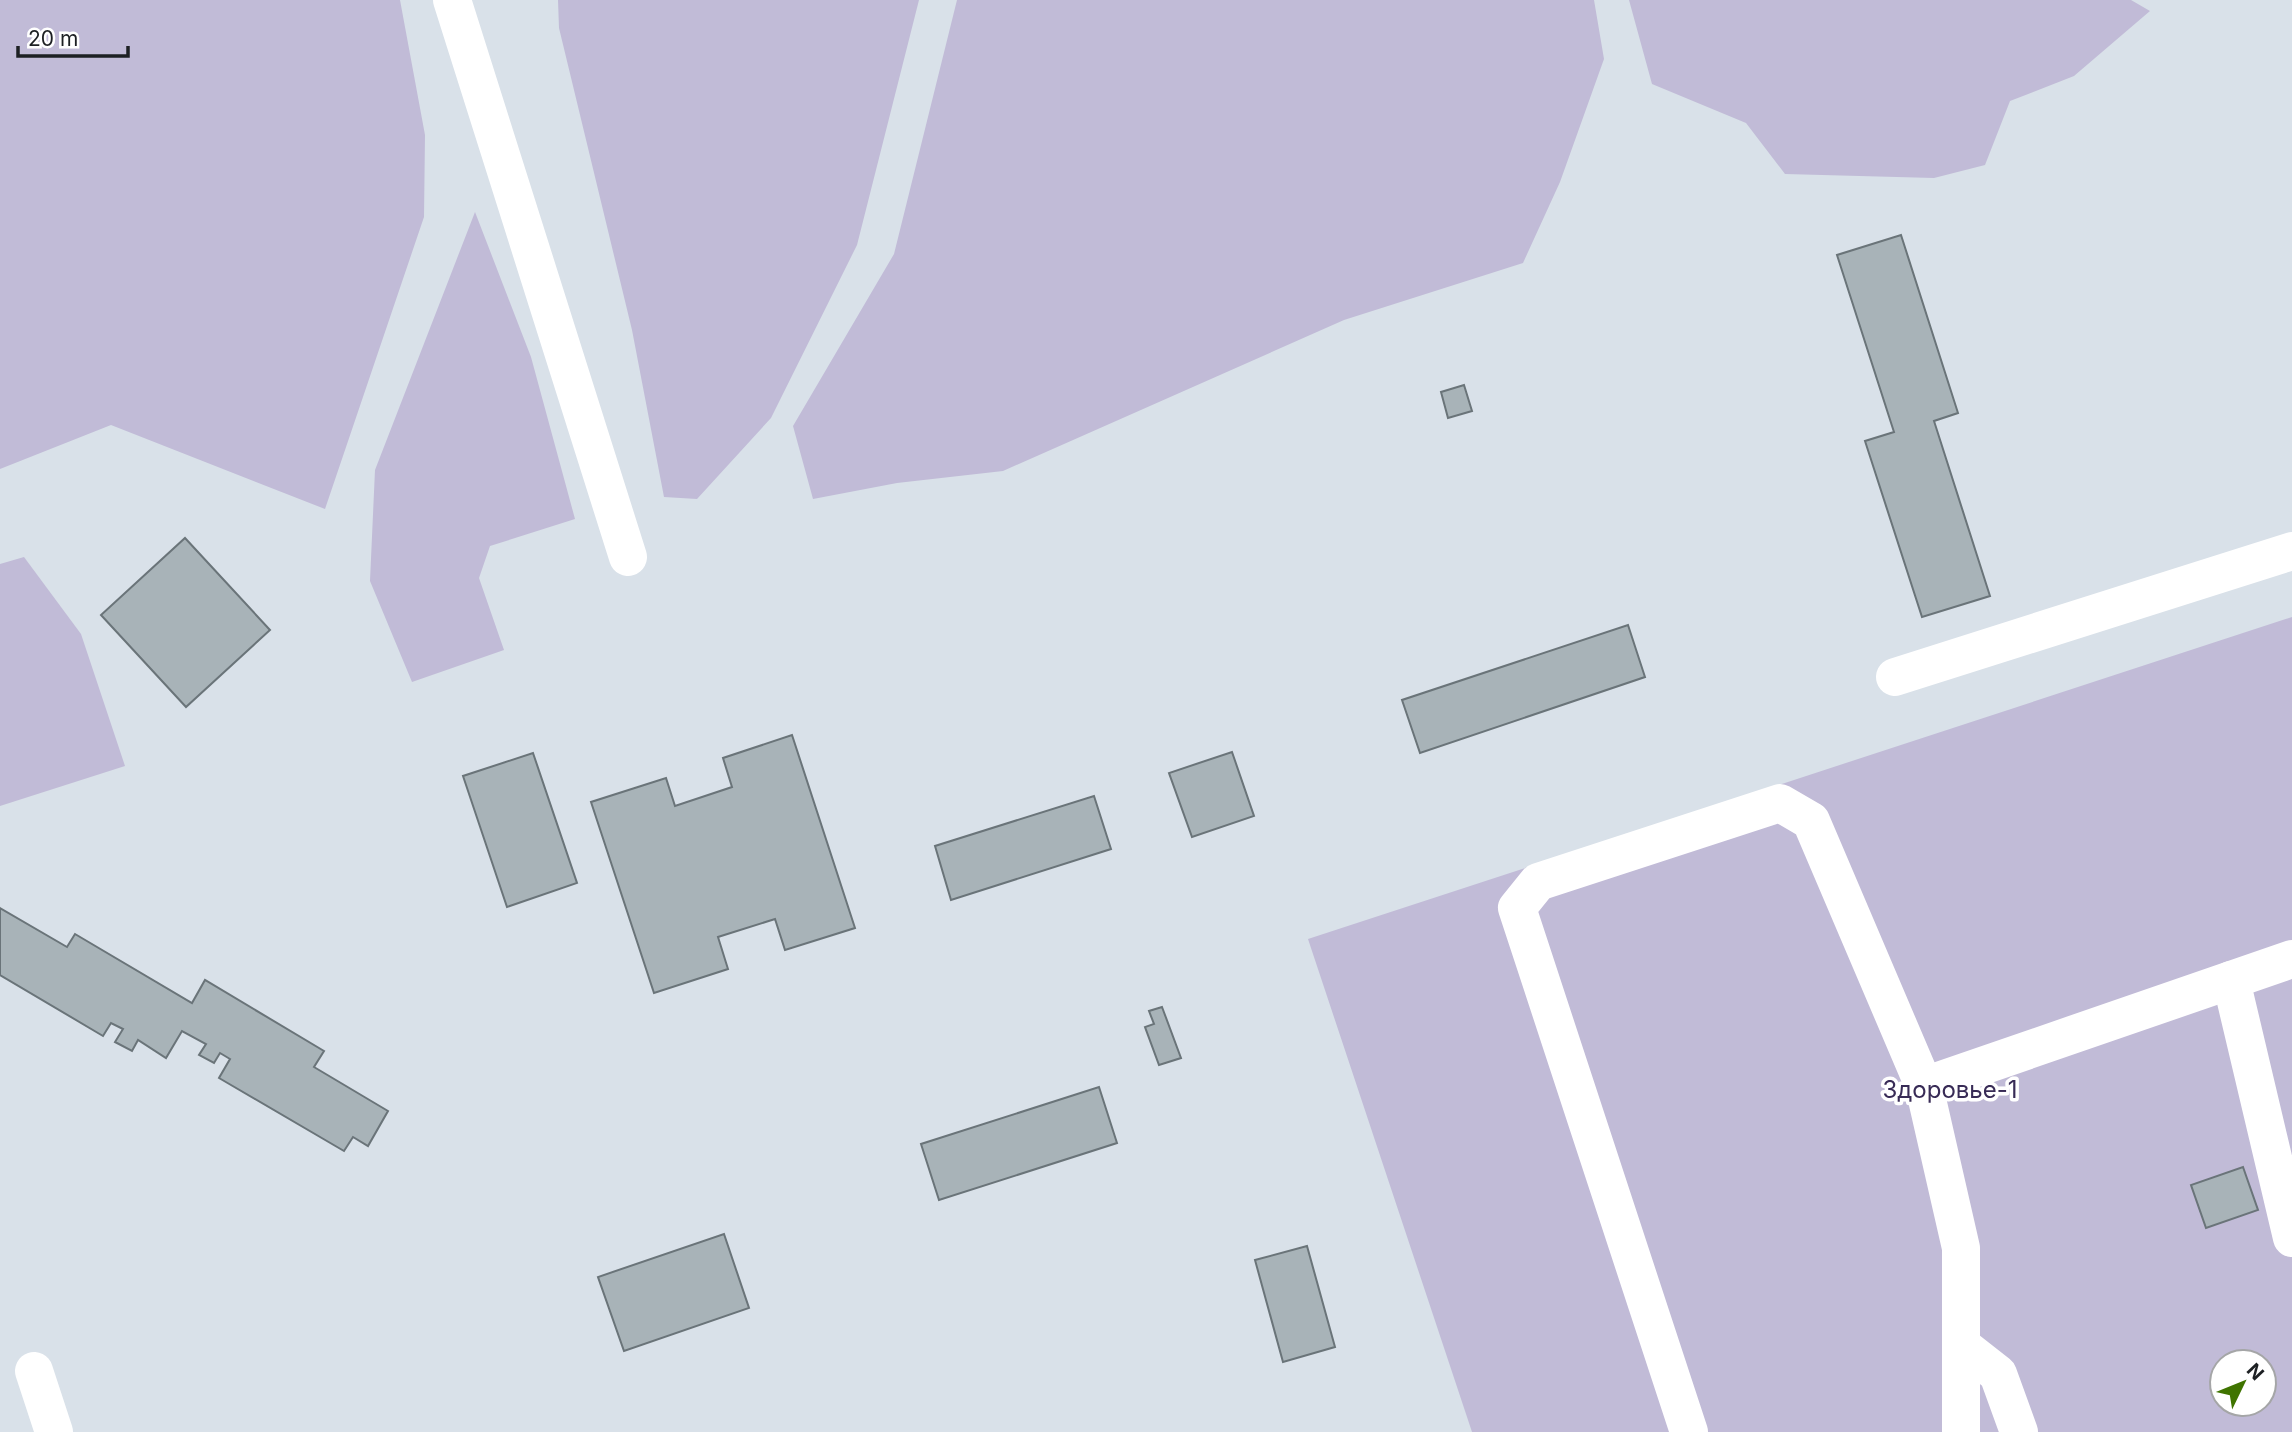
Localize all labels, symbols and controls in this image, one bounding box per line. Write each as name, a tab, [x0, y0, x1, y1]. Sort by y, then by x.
scale bar	[18, 14, 128, 58]
text: 20 m	[28, 26, 78, 51]
park label: Здоровье-1	[1882, 1075, 2018, 1104]
north arrow	[2208, 1348, 2278, 1418]
text: N	[2242, 1359, 2268, 1385]

